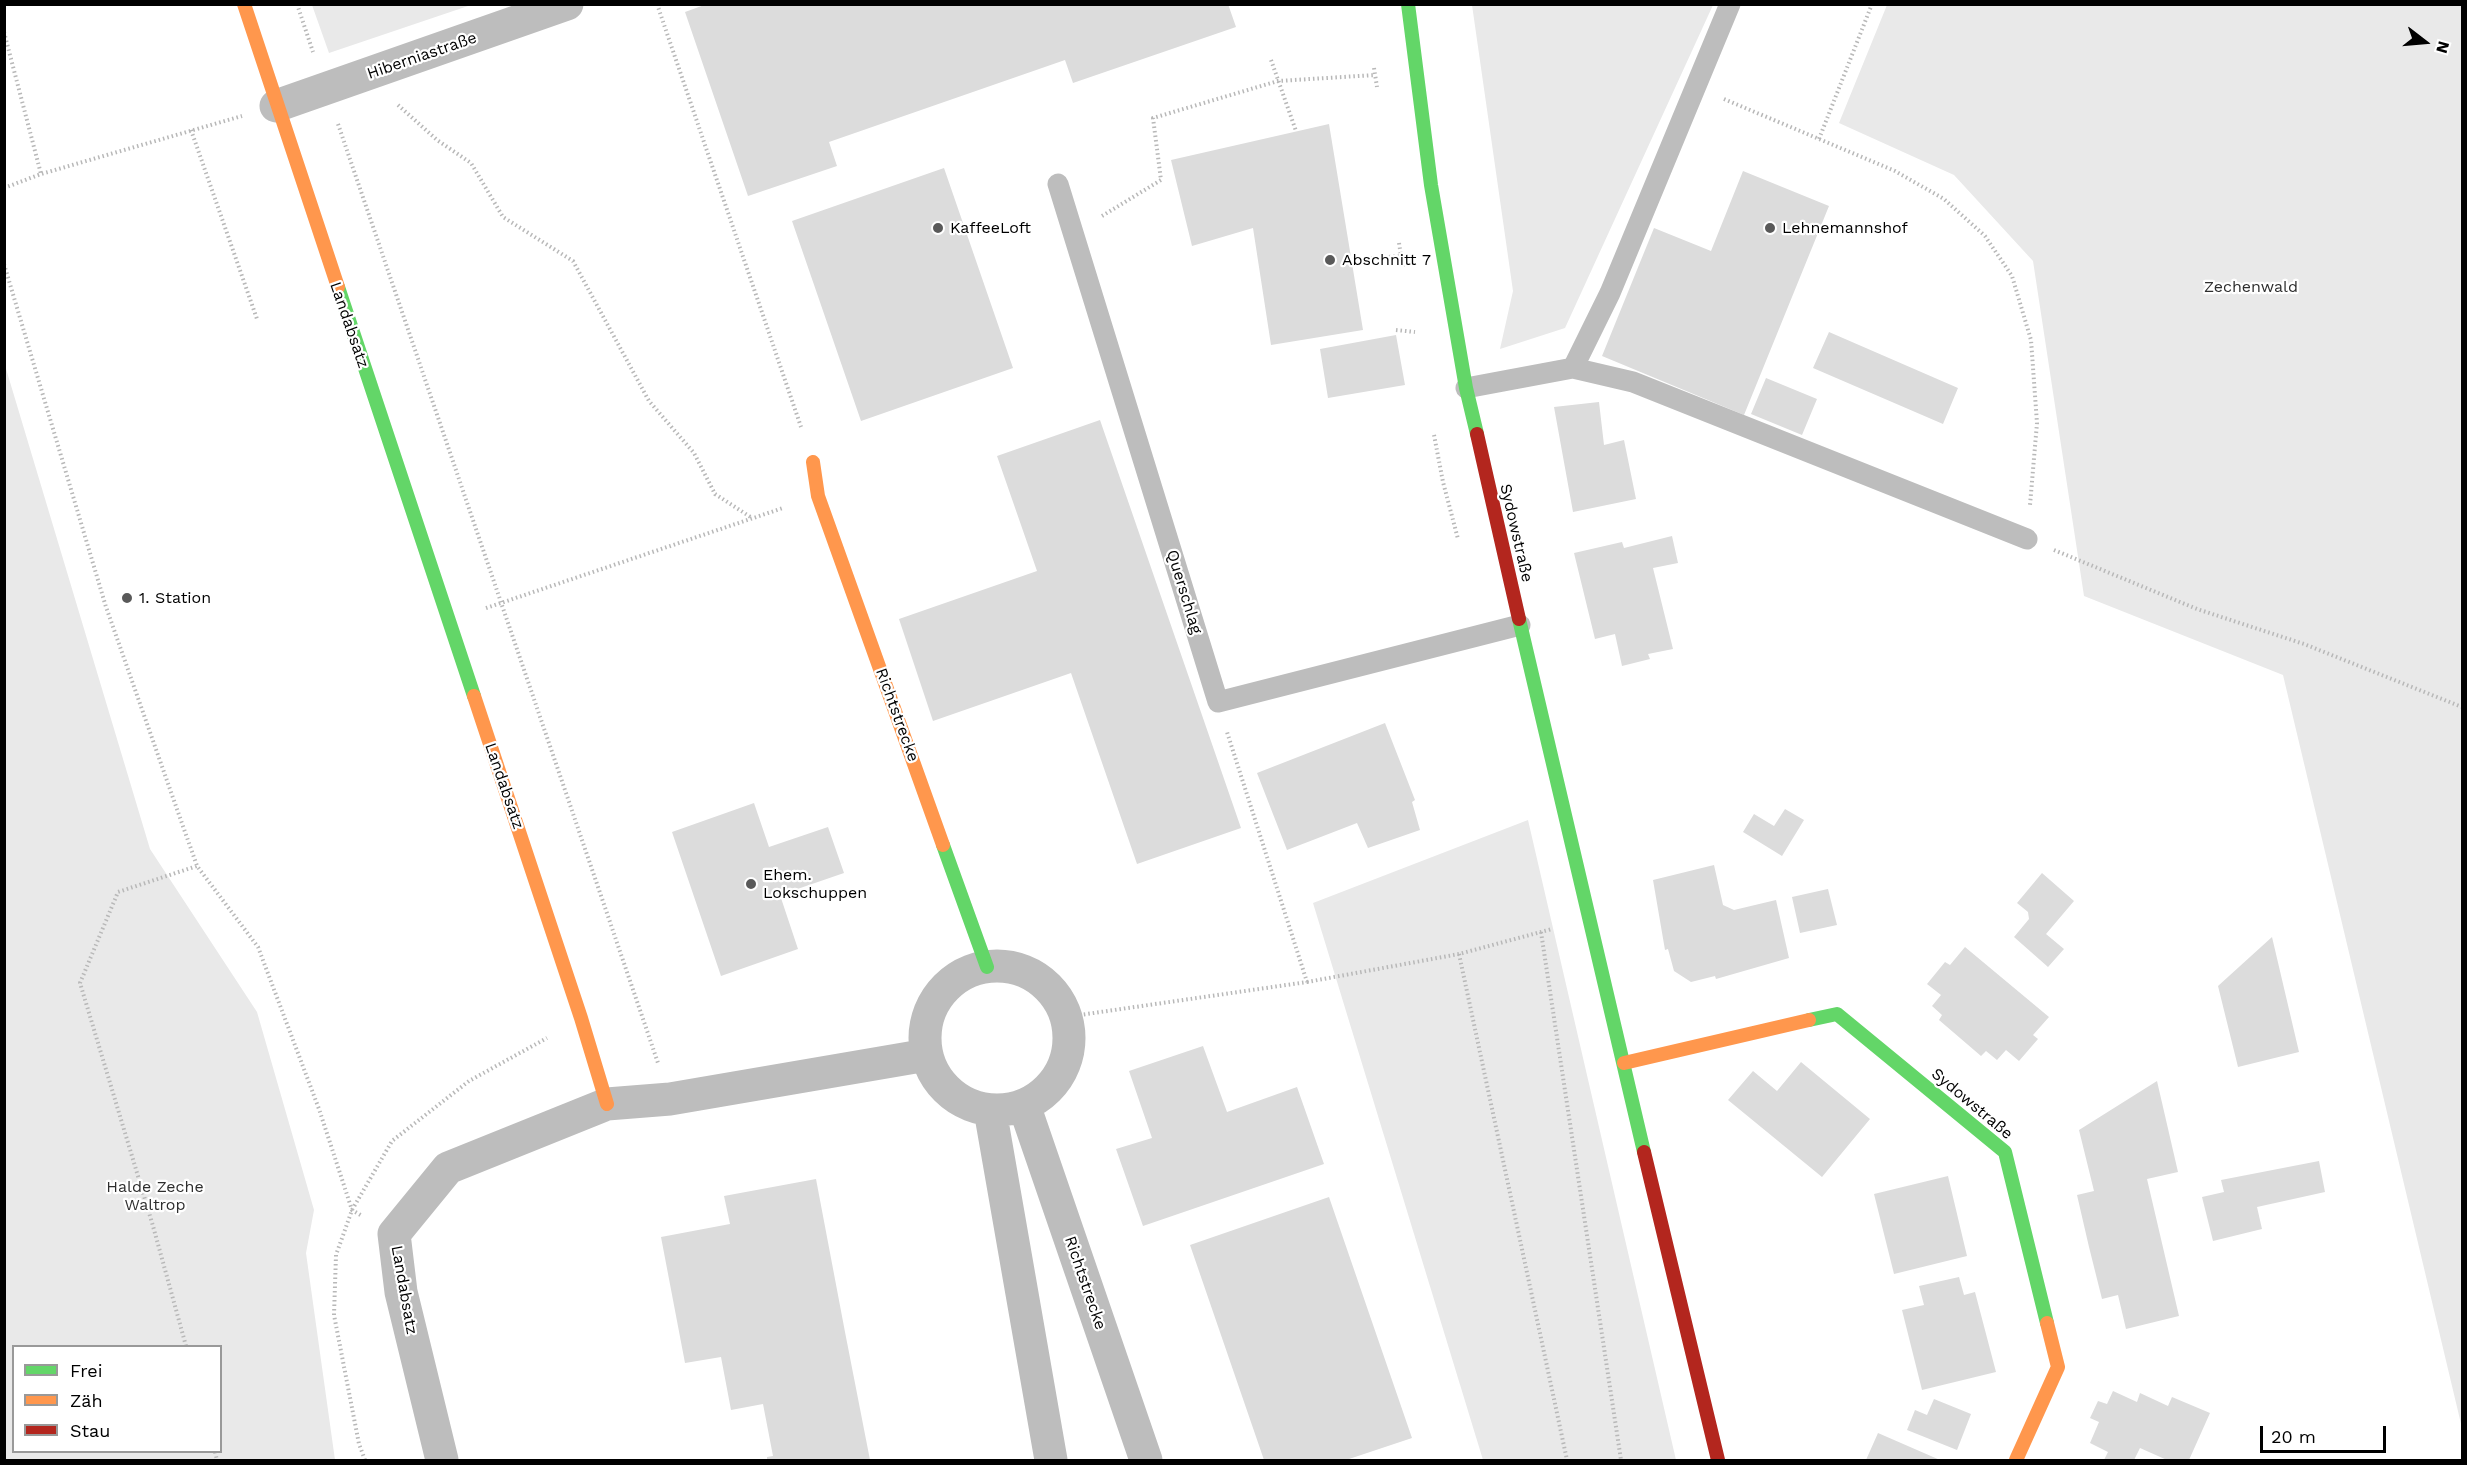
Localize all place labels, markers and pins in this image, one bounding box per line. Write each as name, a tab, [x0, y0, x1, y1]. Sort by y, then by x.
place label: KaffeeLoft	[950, 218, 1031, 238]
place label: Lehnemannshof	[1782, 218, 1908, 238]
marker: KaffeeLoft	[931, 221, 945, 235]
marker: Lehnemannshof	[1763, 221, 1777, 235]
place label: Abschnitt 7	[1342, 250, 1431, 270]
marker: Abschnitt 7	[1323, 253, 1337, 267]
place label: 1. Station	[139, 588, 211, 608]
marker: 1. Station	[120, 591, 134, 605]
place label: Ehem. Lokschuppen	[763, 865, 867, 903]
marker: Ehem. Lokschuppen	[744, 877, 758, 891]

